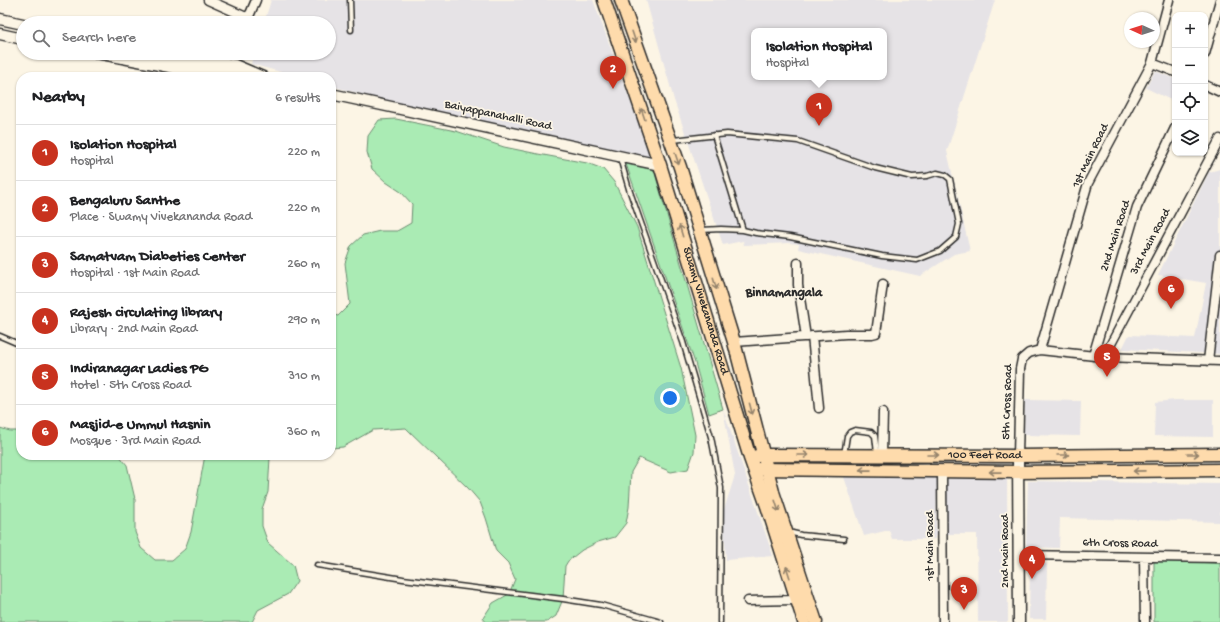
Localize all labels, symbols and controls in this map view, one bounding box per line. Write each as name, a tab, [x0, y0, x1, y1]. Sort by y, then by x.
north arrow	[1124, 12, 1160, 48]
map controls	[1172, 12, 1208, 156]
button: +	[1172, 12, 1208, 48]
search box	[16, 16, 336, 60]
icon: search	[30, 27, 52, 49]
popup	[751, 28, 887, 80]
text: Search here	[62, 29, 136, 47]
one-way arrow	[631, 30, 638, 43]
text: Isolation Hospital	[766, 38, 872, 56]
button: −	[1172, 48, 1208, 84]
pin: 2	[600, 56, 626, 89]
text: Hospital	[766, 56, 809, 71]
button: locate	[1172, 84, 1208, 120]
text: Nearby	[32, 88, 85, 108]
text: 6 results	[275, 91, 320, 106]
pin: 1	[806, 93, 832, 126]
street label: Baiyappanahalli Road	[442, 98, 554, 134]
one-way arrow	[639, 109, 647, 121]
button: layers	[1172, 120, 1208, 156]
street label: 1st Main Road	[1069, 121, 1113, 191]
text: Isolation Hospital	[70, 136, 177, 154]
text: 1	[42, 145, 48, 160]
text: 220 m	[288, 145, 320, 160]
one-way arrow	[674, 153, 682, 165]
text: Hospital	[70, 154, 114, 169]
text: Bengaluru Santhe	[70, 192, 180, 210]
street label: 2nd Main Road	[1098, 198, 1134, 273]
text: 2	[42, 201, 48, 216]
text: 220 m	[288, 201, 320, 216]
street label: 3rd Main Road	[1127, 206, 1175, 278]
text: Place · Swamy Vivekananda Road	[70, 210, 252, 225]
one-way arrow	[677, 225, 684, 238]
street label: Swamy Vivekananda Road	[679, 246, 731, 377]
text: Samatvam Diabeties Center	[70, 248, 245, 266]
text: 3	[42, 257, 48, 272]
text: 260 m	[287, 257, 320, 272]
text: Hospital · 1st Main Road	[70, 266, 199, 281]
pin: 6	[1158, 276, 1184, 309]
one-way arrow	[712, 277, 719, 290]
district label: Binnamangala	[745, 286, 823, 301]
text: Rajesh circulating library	[70, 304, 222, 322]
text: 4	[42, 313, 48, 328]
text: 290 m	[287, 313, 320, 328]
text: Library · 2nd Main Road	[70, 322, 197, 337]
pin: 5	[1094, 344, 1120, 377]
text: Indiranagar Ladies PG	[70, 360, 208, 378]
street label: 5th Cross Road	[1000, 363, 1016, 440]
text: 5	[42, 369, 48, 384]
text: 310 m	[288, 369, 320, 384]
text: Hotel · 5th Cross Road	[70, 378, 191, 393]
your location	[660, 388, 680, 408]
one-way arrow	[748, 402, 756, 415]
text: Masjid-e Ummul Hasnin	[70, 416, 210, 434]
text: 6	[42, 425, 48, 440]
text: 360 m	[287, 425, 320, 440]
text: Mosque · 3rd Main Road	[70, 434, 200, 449]
street label: 100 Feet Road	[947, 449, 1023, 463]
one-way arrow	[1186, 450, 1199, 458]
one-way arrow	[796, 451, 809, 459]
one-way arrow	[926, 451, 939, 459]
one-way arrow	[1056, 451, 1069, 459]
one-way arrow	[859, 466, 872, 474]
one-way arrow	[1133, 467, 1146, 475]
one-way arrow	[989, 468, 1002, 476]
one-way arrow	[774, 500, 782, 512]
street label: 1st Main Road	[924, 510, 938, 582]
street label: 2nd Main Road	[999, 513, 1013, 588]
street label: 6th Cross Road	[1082, 536, 1159, 552]
pin: 4	[1019, 546, 1045, 579]
one-way arrow	[783, 566, 791, 578]
pin: 3	[951, 577, 977, 610]

